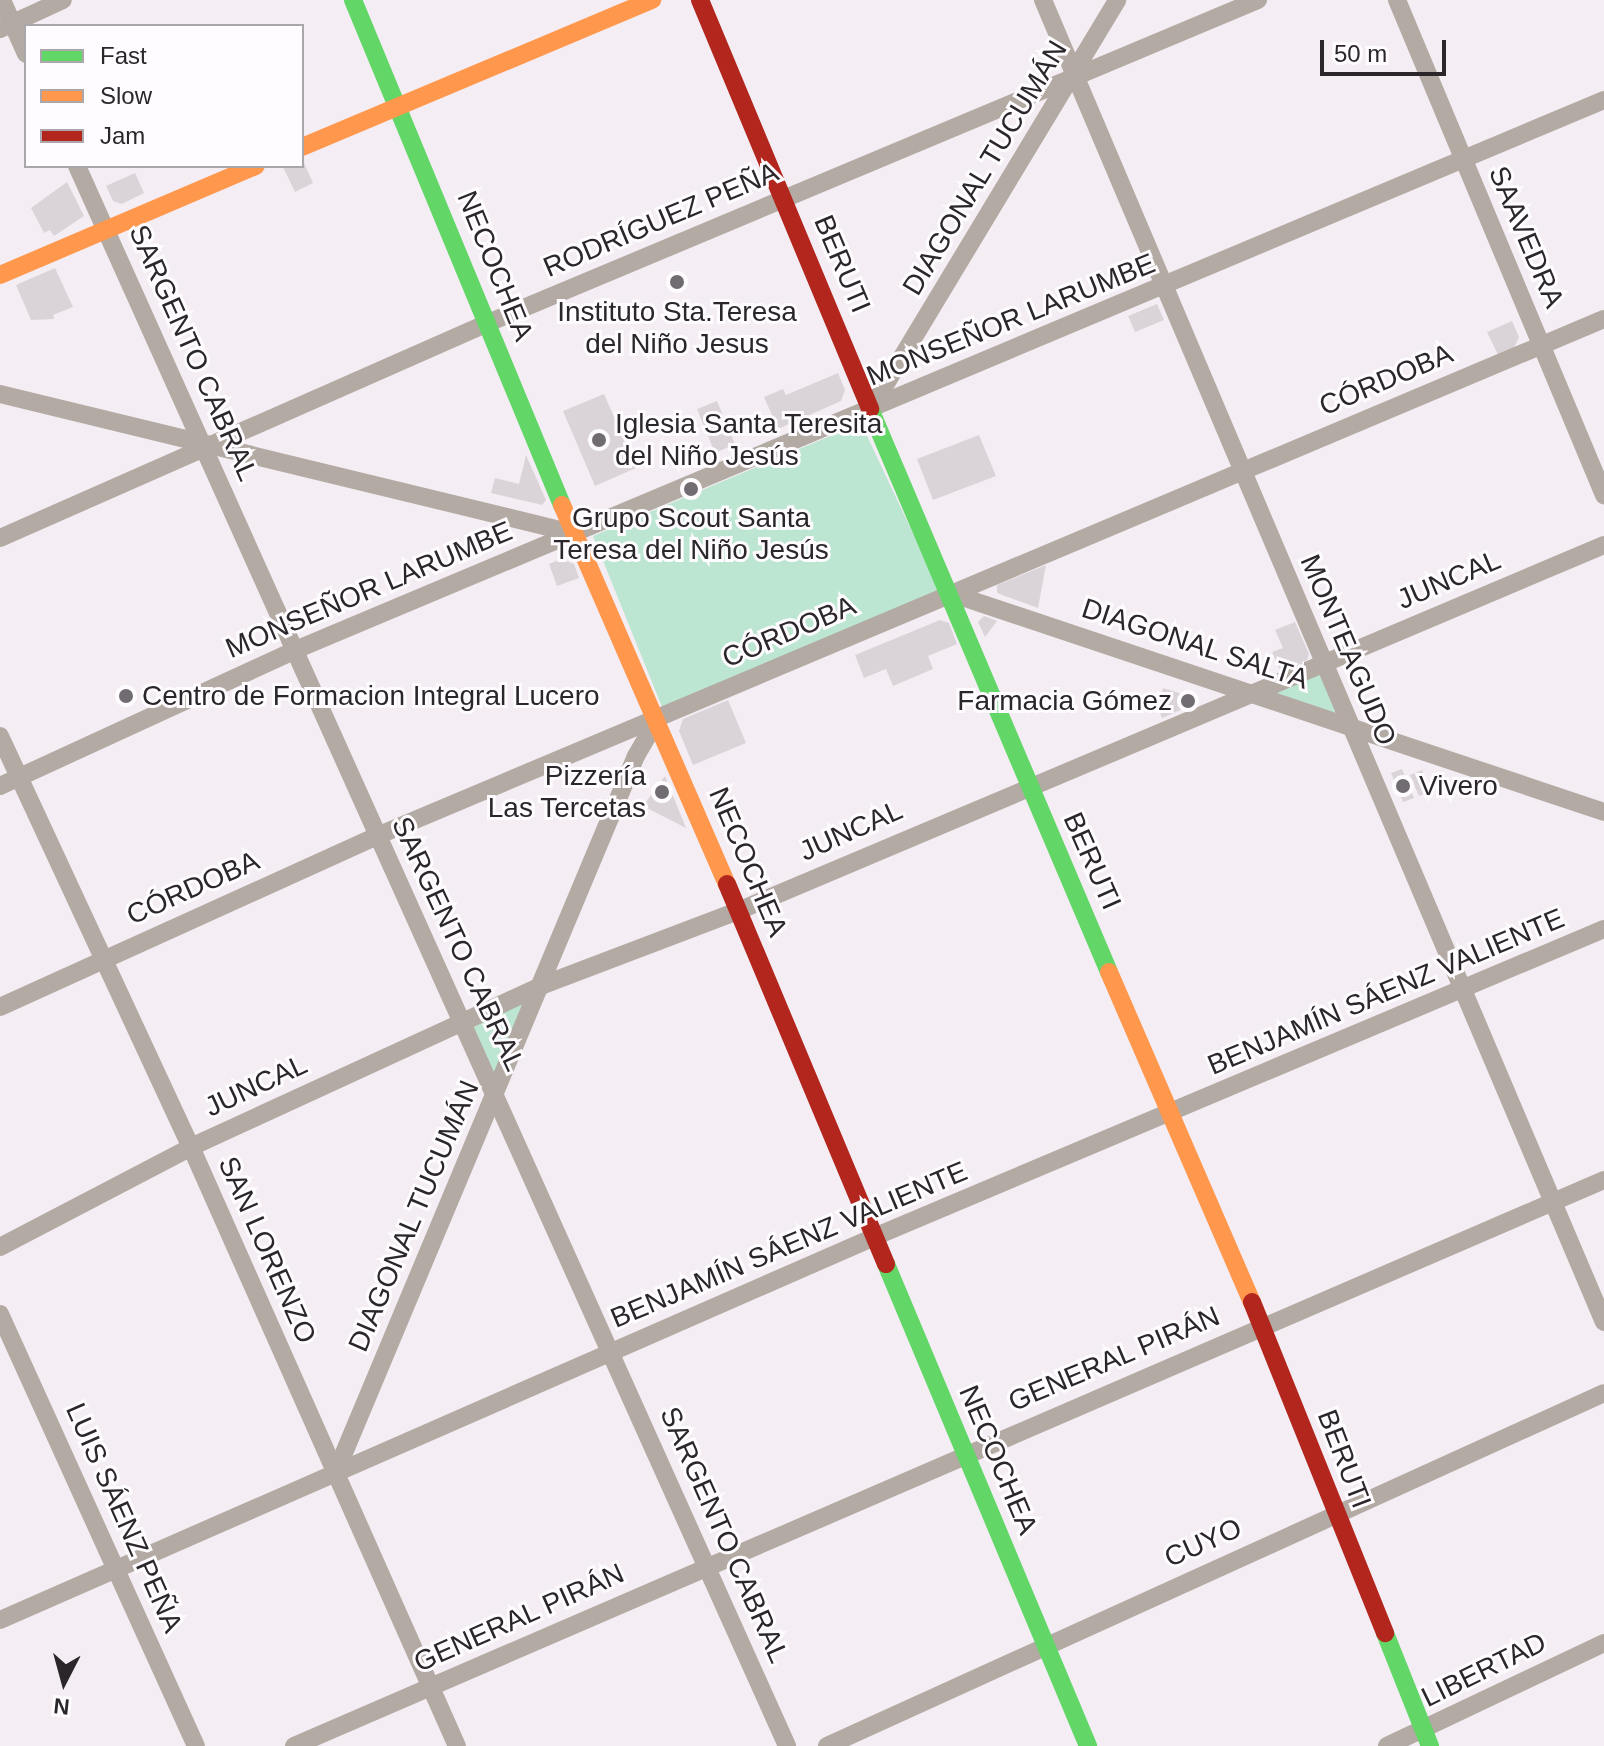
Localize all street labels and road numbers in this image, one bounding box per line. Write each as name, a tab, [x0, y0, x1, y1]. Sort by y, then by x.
street label: DIAGONAL TUCUMÁN	[895, 34, 1075, 302]
street label: RODRÍGUEZ PEÑA	[538, 155, 784, 285]
street label: SAAVEDRA	[1481, 161, 1571, 313]
street label: NECOCHEA	[450, 186, 540, 346]
street label: BERUTI	[806, 210, 878, 318]
street label: SARGENTO CABRAL	[121, 220, 265, 486]
street label: MONSEÑOR LARUMBE	[862, 247, 1160, 393]
street label: CÓRDOBA	[1314, 337, 1458, 423]
street label: MONSEÑOR LARUMBE	[221, 514, 517, 666]
street label: JUNCAL	[1392, 543, 1506, 617]
street label: MONTEAGUDO	[1293, 550, 1403, 750]
street label: CÓRDOBA	[717, 589, 861, 675]
street label: DIAGONAL SALTA	[1077, 591, 1313, 697]
street label: NECOCHEA	[702, 782, 794, 942]
street label: JUNCAL	[794, 794, 908, 868]
street label: BERUTI	[1056, 807, 1128, 915]
street label: SARGENTO CABRAL	[384, 812, 532, 1076]
street label: CÓRDOBA	[122, 844, 264, 932]
street label: BENJAMÍN SÁENZ VALIENTE	[1203, 902, 1569, 1082]
street label: JUNCAL	[200, 1048, 312, 1124]
street label: DIAGONAL TUCUMÁN	[341, 1075, 487, 1357]
street label: SAN LORENZO	[211, 1151, 323, 1349]
street label: BENJAMÍN SÁENZ VALIENTE	[606, 1155, 972, 1335]
street label: GENERAL PIRÁN	[1003, 1299, 1225, 1419]
street label: NECOCHEA	[952, 1380, 1044, 1540]
street label: LUIS SÁENZ PEÑA	[58, 1398, 190, 1638]
street label: SARGENTO CABRAL	[652, 1402, 796, 1668]
street label: BERUTI	[1310, 1405, 1378, 1513]
street label: CUYO	[1159, 1511, 1247, 1575]
street label: GENERAL PIRÁN	[408, 1556, 630, 1680]
street label: LIBERTAD	[1416, 1625, 1552, 1715]

